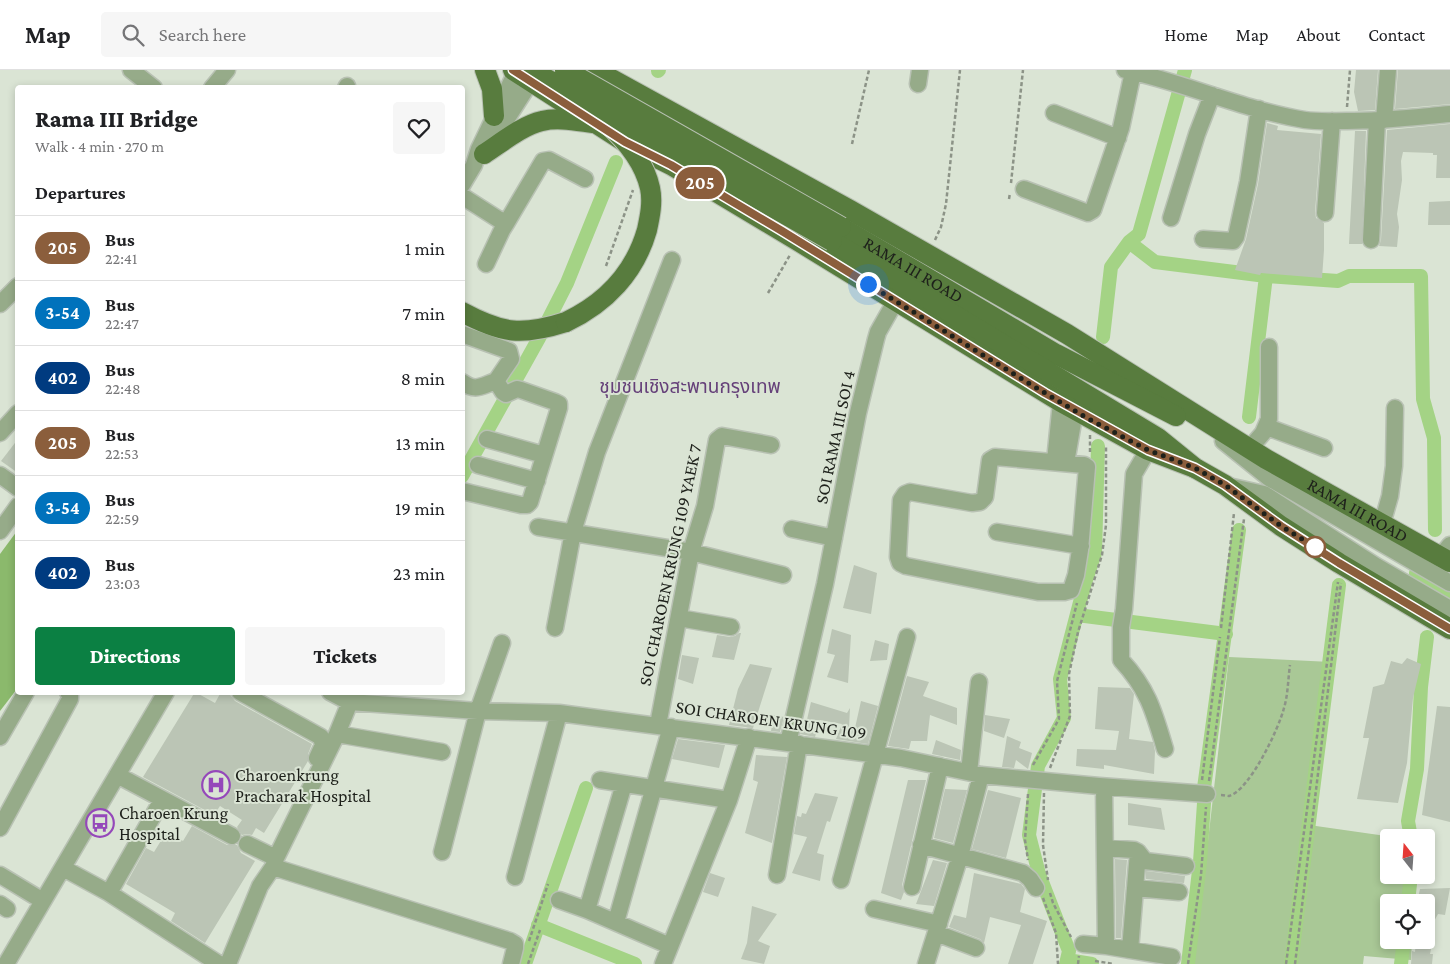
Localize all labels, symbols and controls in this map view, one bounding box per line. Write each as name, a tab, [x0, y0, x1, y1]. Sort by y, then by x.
search box	[101, 12, 451, 57]
text: Map	[25, 21, 71, 48]
icon: search	[119, 21, 147, 49]
text: Search here	[159, 24, 246, 45]
text: Home	[1165, 25, 1208, 45]
text: Map	[1236, 25, 1268, 45]
text: About	[1296, 25, 1340, 45]
text: Contact	[1368, 25, 1425, 45]
button: heart	[393, 102, 445, 154]
text: Rama III Bridge	[35, 105, 198, 132]
text: Walk · 4 min · 270 m	[35, 138, 164, 155]
line badge: 205	[671, 167, 729, 199]
text: 205	[686, 173, 714, 193]
text: Departures	[35, 182, 126, 203]
text: Bus	[105, 229, 135, 250]
street label: RAMA III ROAD	[860, 233, 967, 307]
text: 205	[48, 238, 77, 258]
text: 1 min	[405, 238, 445, 259]
text: 22:41	[105, 250, 137, 267]
your location	[856, 272, 881, 297]
text: Bus	[105, 294, 135, 315]
text: 3-54	[45, 303, 80, 323]
text: 7 min	[402, 303, 445, 324]
text: 22:47	[105, 315, 139, 332]
text: Bus	[105, 359, 135, 380]
text: 402	[48, 368, 77, 388]
text: 8 min	[401, 368, 445, 389]
street label: SOI RAMA III SOI 4	[811, 369, 859, 505]
district label: ชุมชนเชิงสะพานกรุงเทพ	[599, 376, 781, 398]
text: 22:48	[105, 380, 141, 397]
text: Bus	[105, 424, 135, 445]
text: 205	[48, 433, 77, 453]
text: 13 min	[396, 433, 445, 454]
street label: SOI CHAROEN KRUNG 109 YAEK 7	[635, 442, 705, 688]
text: 22:53	[105, 445, 139, 462]
street label: RAMA III ROAD	[1304, 474, 1412, 546]
text: Bus	[105, 489, 135, 510]
text: 3-54	[45, 498, 80, 518]
text: 19 min	[395, 498, 445, 519]
text: 22:59	[105, 510, 139, 527]
unlabelled marker	[1304, 536, 1326, 558]
text: Bus	[105, 554, 135, 575]
text: 402	[48, 563, 77, 583]
text: 23 min	[393, 563, 445, 584]
text: 23:03	[105, 575, 140, 592]
button: Directions	[35, 627, 235, 685]
button: Tickets	[245, 627, 445, 685]
street label: SOI CHAROEN KRUNG 109	[674, 697, 868, 743]
place label: Charoenkrung Pracharak Hospital	[235, 765, 371, 806]
hospital icon: Charoenkrung Pracharak Hospital	[201, 770, 231, 800]
place label: Charoen Krung Hospital	[119, 803, 228, 844]
bus stop icon: Charoen Krung Hospital	[85, 808, 115, 838]
north arrow	[1380, 829, 1435, 884]
map controls	[1380, 829, 1435, 949]
button: locate	[1380, 894, 1435, 949]

